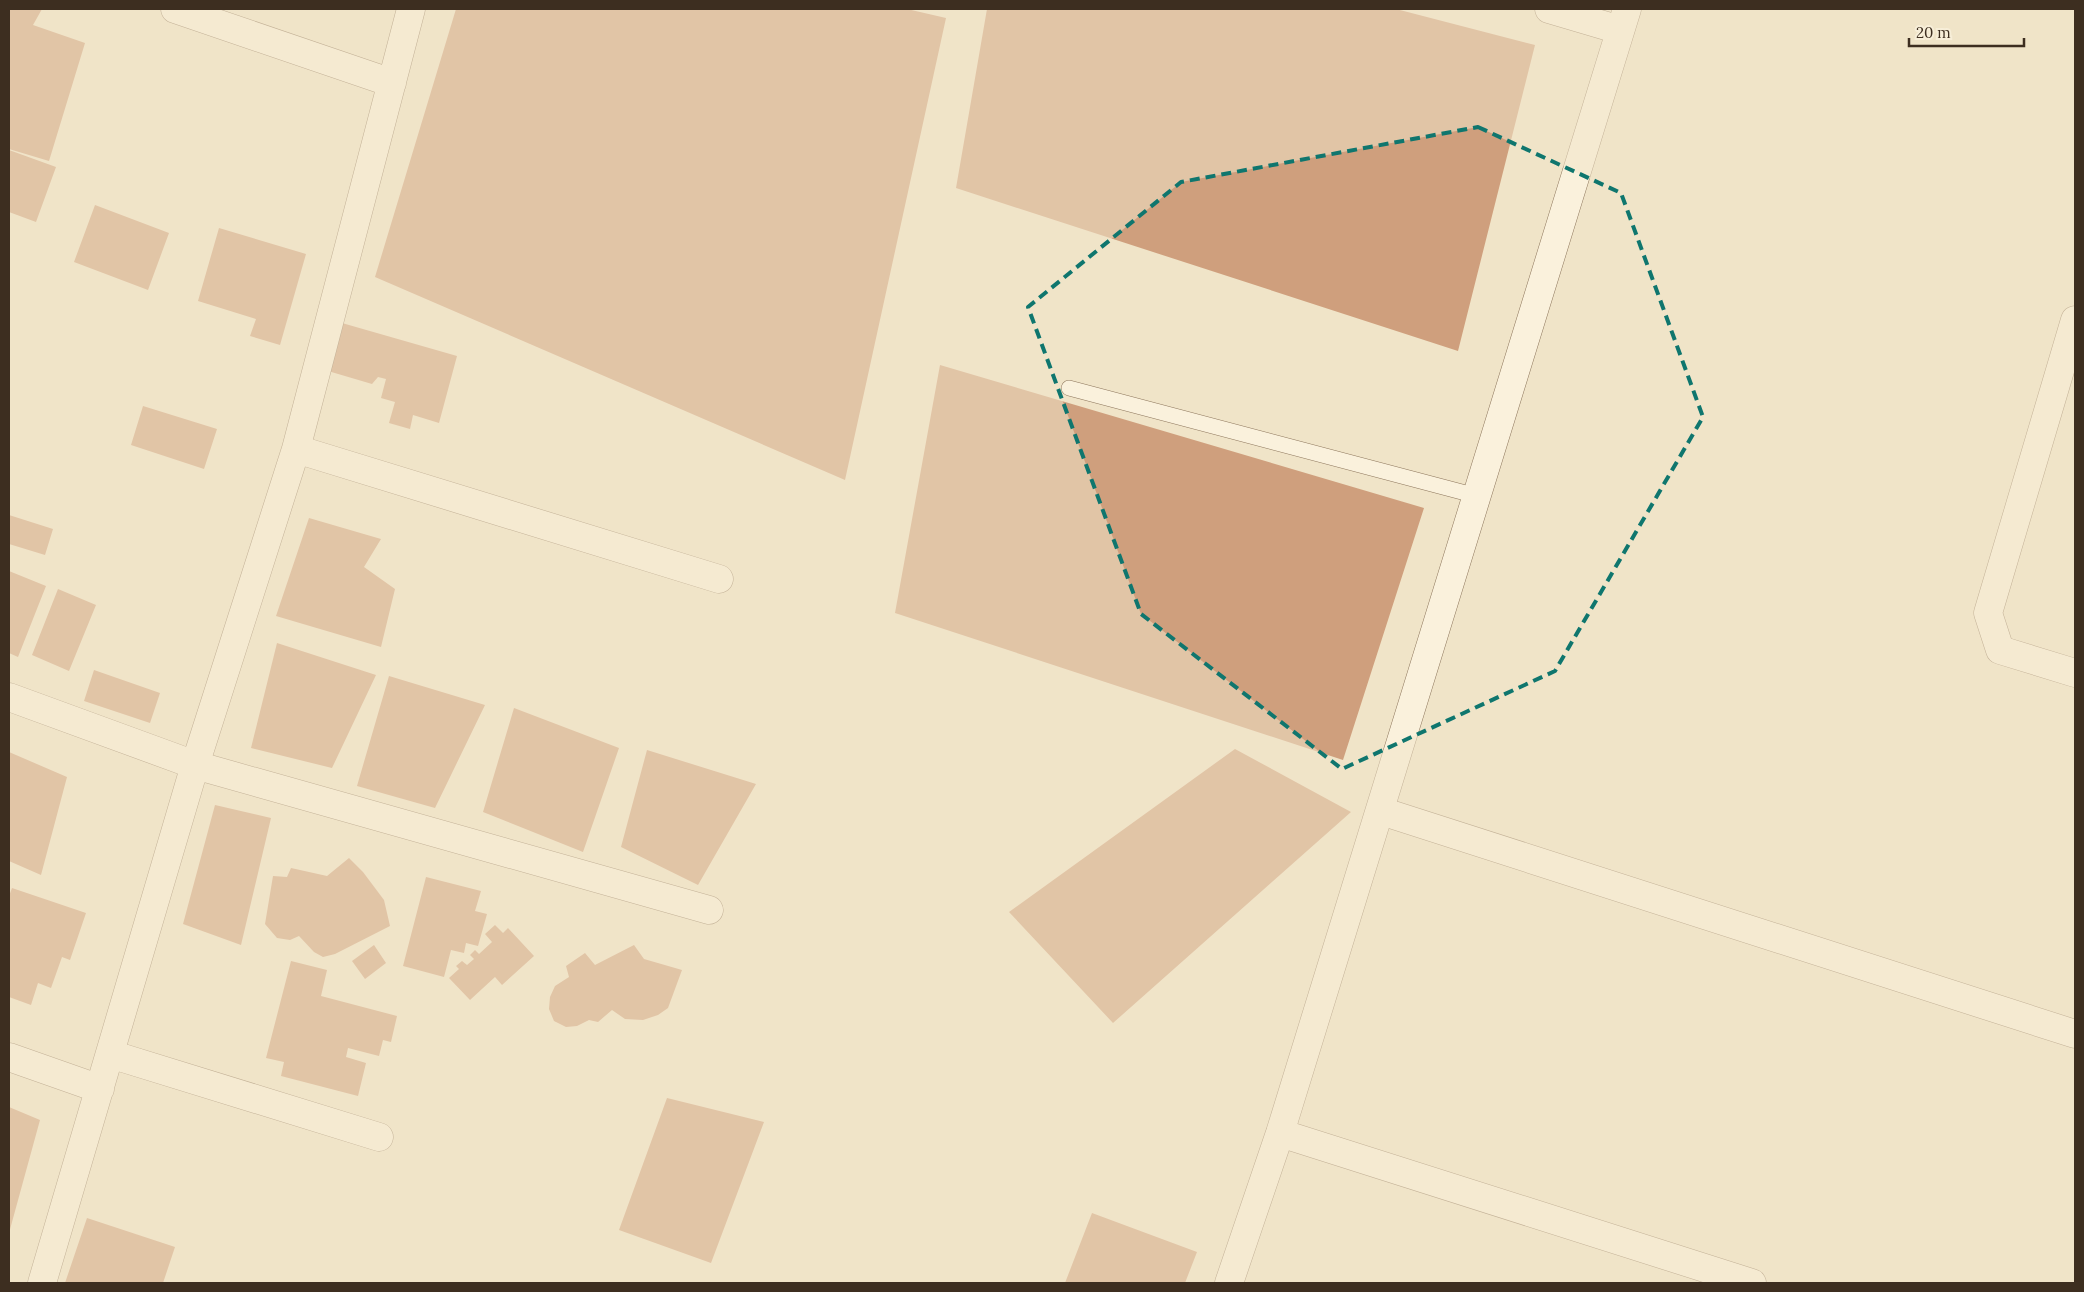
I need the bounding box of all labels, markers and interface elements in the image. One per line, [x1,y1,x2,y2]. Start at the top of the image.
scale bar [1909,15,2024,47]
text: 20 m [1916,23,1951,42]

